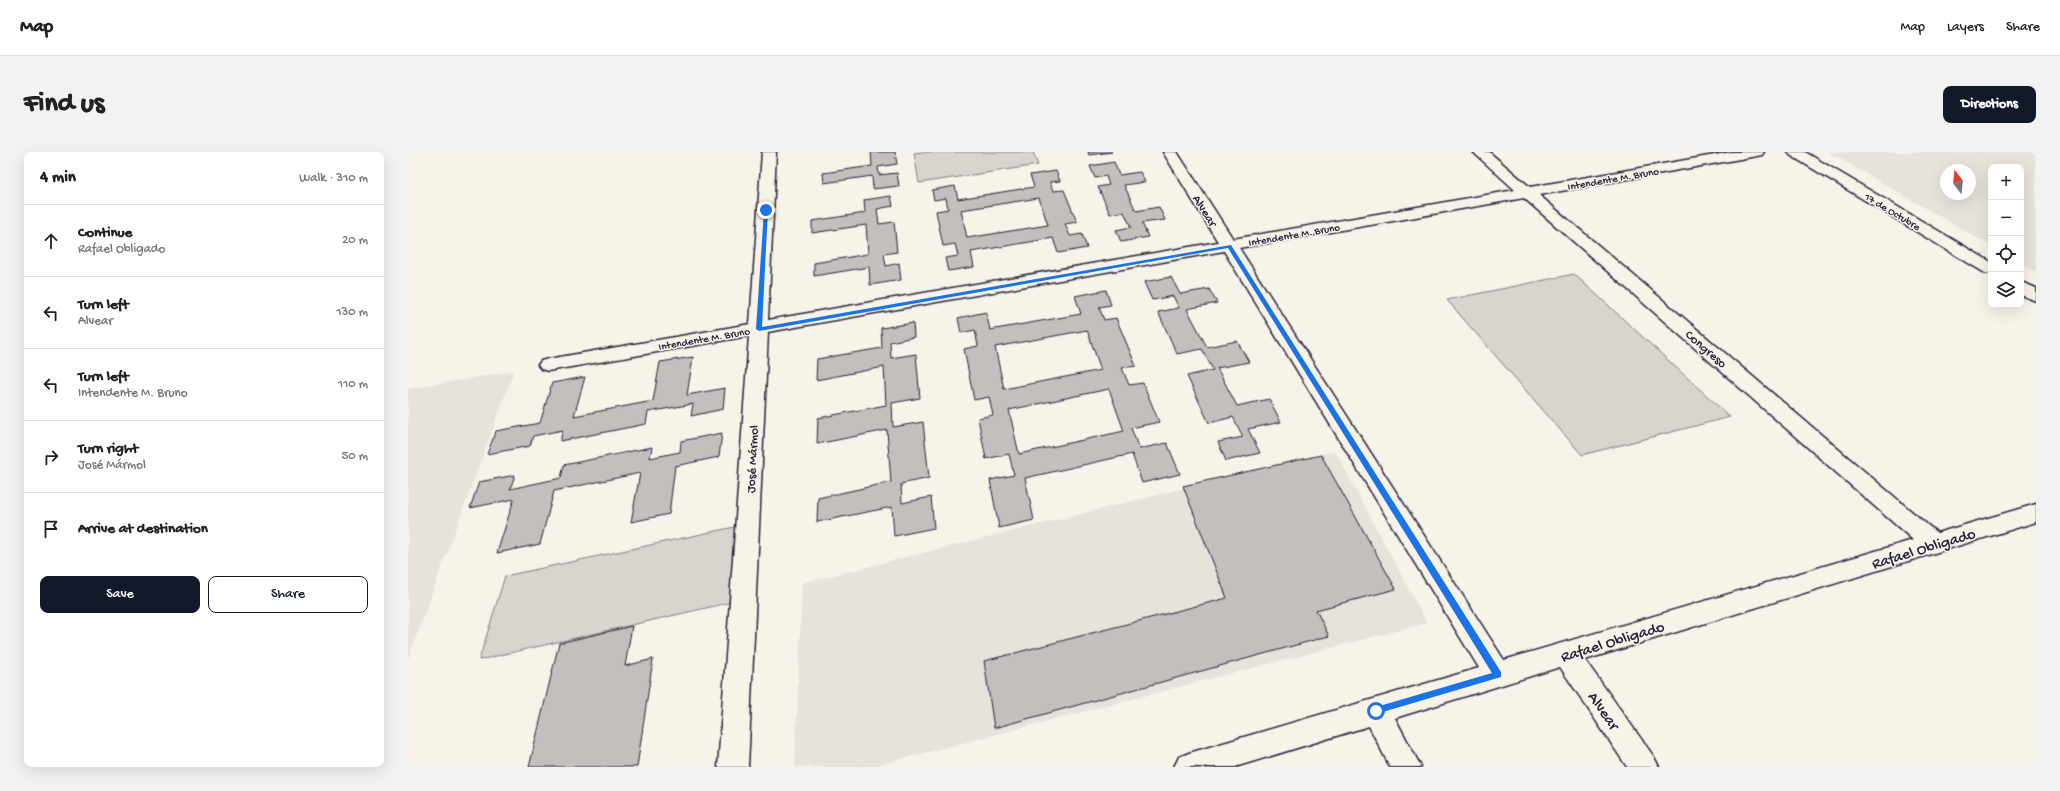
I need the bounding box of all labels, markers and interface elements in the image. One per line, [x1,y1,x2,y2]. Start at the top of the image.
text: Map [20,16,53,39]
text: Map [1901,19,1925,36]
text: Layers [1947,19,1984,36]
text: Share [2006,19,2040,36]
button: Directions [1943,86,2036,123]
text: Find us [24,88,104,121]
north arrow [1940,164,1976,200]
map controls [1988,164,2024,308]
button: + [1988,164,2024,200]
street label: Intendente M. Bruno [1567,166,1660,194]
text: 4 min [40,168,76,188]
text: Walk · 310 m [299,171,368,186]
street label: 17 de Octubre [1861,191,1922,234]
street label: Alvear [1188,193,1220,231]
button: − [1988,200,2024,236]
route end [757,201,775,219]
street label: Intendente M. Bruno [1248,222,1341,250]
text: Continue [78,224,132,242]
icon: ahead [40,230,62,252]
text: 20 m [342,233,368,248]
button: locate [1988,236,2024,272]
text: Rafael Obligado [78,242,165,257]
button: layers [1988,272,2024,308]
text: Turn left [78,296,129,314]
icon: left [40,302,62,324]
text: 130 m [336,305,368,320]
text: Alvear [78,314,113,329]
street label: Intendente M. Bruno [658,326,751,354]
street label: Congreso [1681,328,1729,372]
text: Turn left [78,368,129,386]
icon: left [40,374,62,396]
text: 110 m [338,377,368,392]
text: Intendente M. Bruno [78,386,188,401]
street label: José Mármol [744,425,763,493]
text: Turn right [78,440,138,458]
icon: right [40,446,62,468]
text: 50 m [341,449,368,464]
text: José Mármol [78,458,146,473]
icon: arrive [40,518,62,540]
text: Arrive at destination [78,520,208,538]
street label: Rafael Obligado [1870,526,1978,575]
button: Save [40,576,200,613]
button: Share [208,576,368,613]
street label: Rafael Obligado [1559,619,1667,668]
street label: Alvear [1582,689,1623,736]
route start [1367,702,1385,720]

